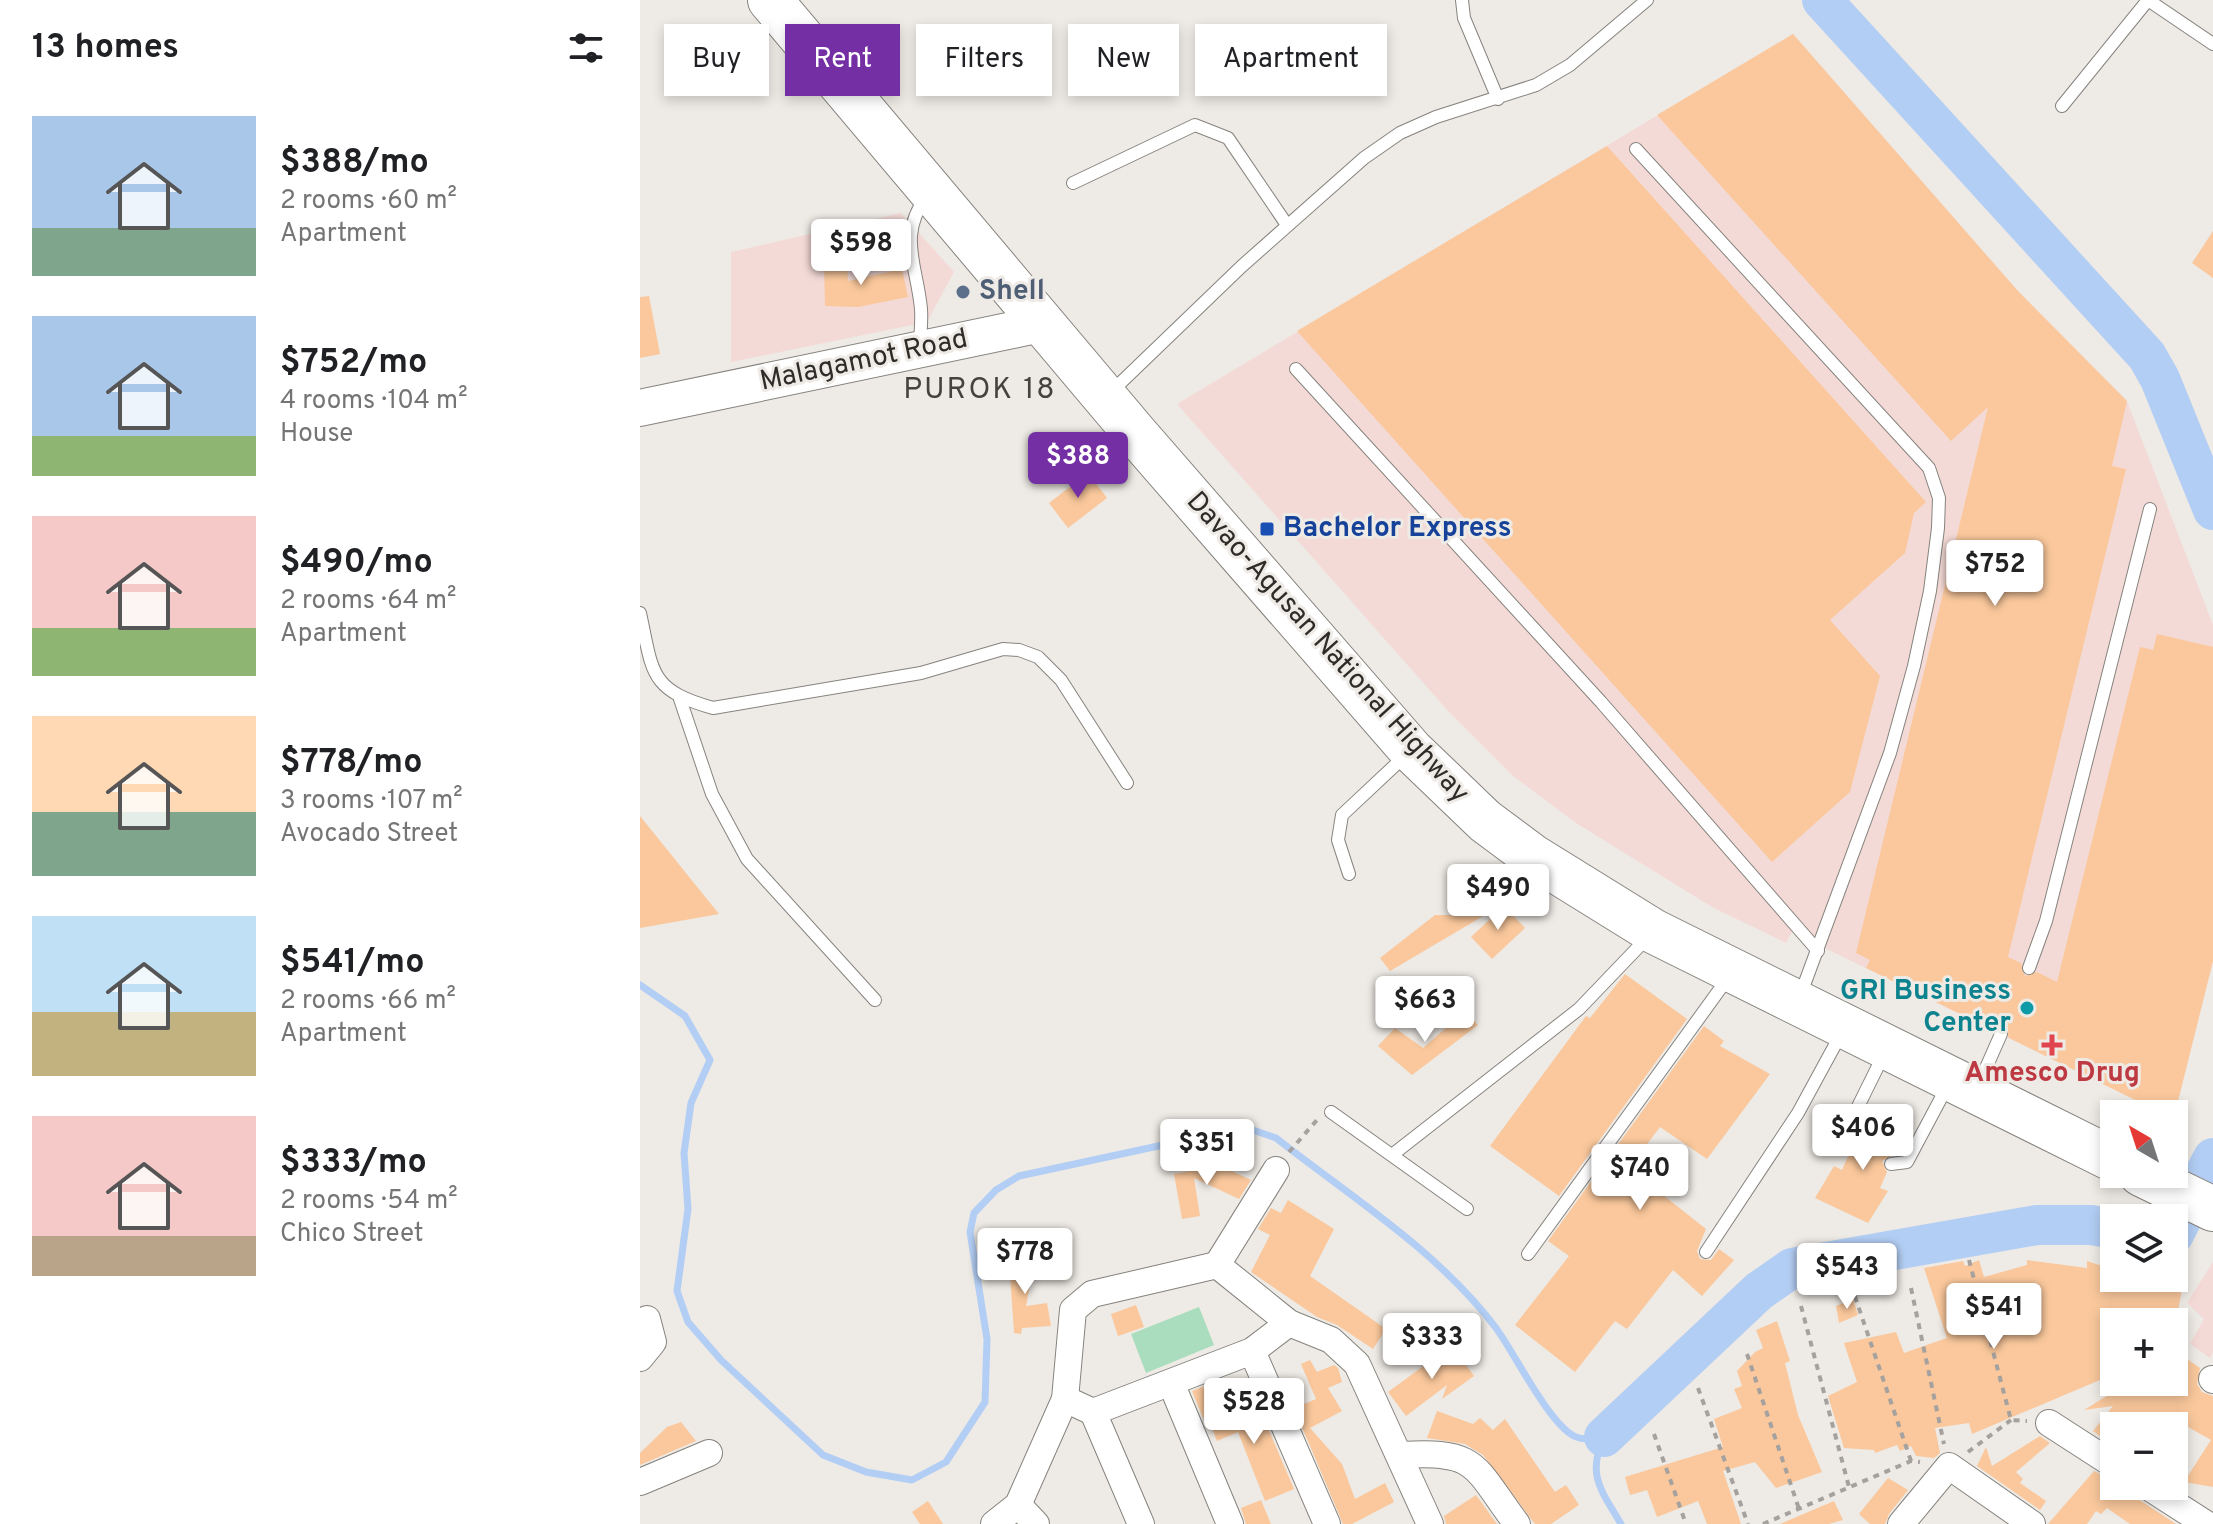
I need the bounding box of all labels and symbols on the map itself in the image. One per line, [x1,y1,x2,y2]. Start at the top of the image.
pin: $598 [814,219,908,287]
place label: Shell [979,274,1045,310]
marker: Shell [954,283,972,301]
street label: Malagamot Road [757,321,971,401]
district label: PUROK 18 [903,372,1057,409]
pin: $388 [1031,432,1125,500]
street label: Davao-Agusan National Highway [1177,485,1477,811]
place label: Bachelor Express [1283,511,1512,547]
marker: Bachelor Express [1258,520,1276,538]
pin: $752 [1948,540,2042,608]
pin: $490 [1451,864,1545,932]
place label: GRI Business Center [1840,974,2011,1042]
pin: $663 [1378,976,1472,1044]
marker: GRI Business Center [2018,999,2036,1017]
marker: Amesco Drug [2043,1036,2061,1054]
place label: Amesco Drug [1964,1056,2140,1092]
north arrow [2100,1100,2188,1188]
pin: $406 [1816,1104,1910,1172]
pin: $351 [1160,1119,1254,1187]
pin: $740 [1593,1144,1687,1212]
pin: $778 [978,1228,1072,1296]
pin: $543 [1800,1243,1894,1311]
pin: $541 [1947,1283,2041,1351]
pin: $333 [1385,1313,1479,1381]
pin: $528 [1207,1378,1301,1446]

